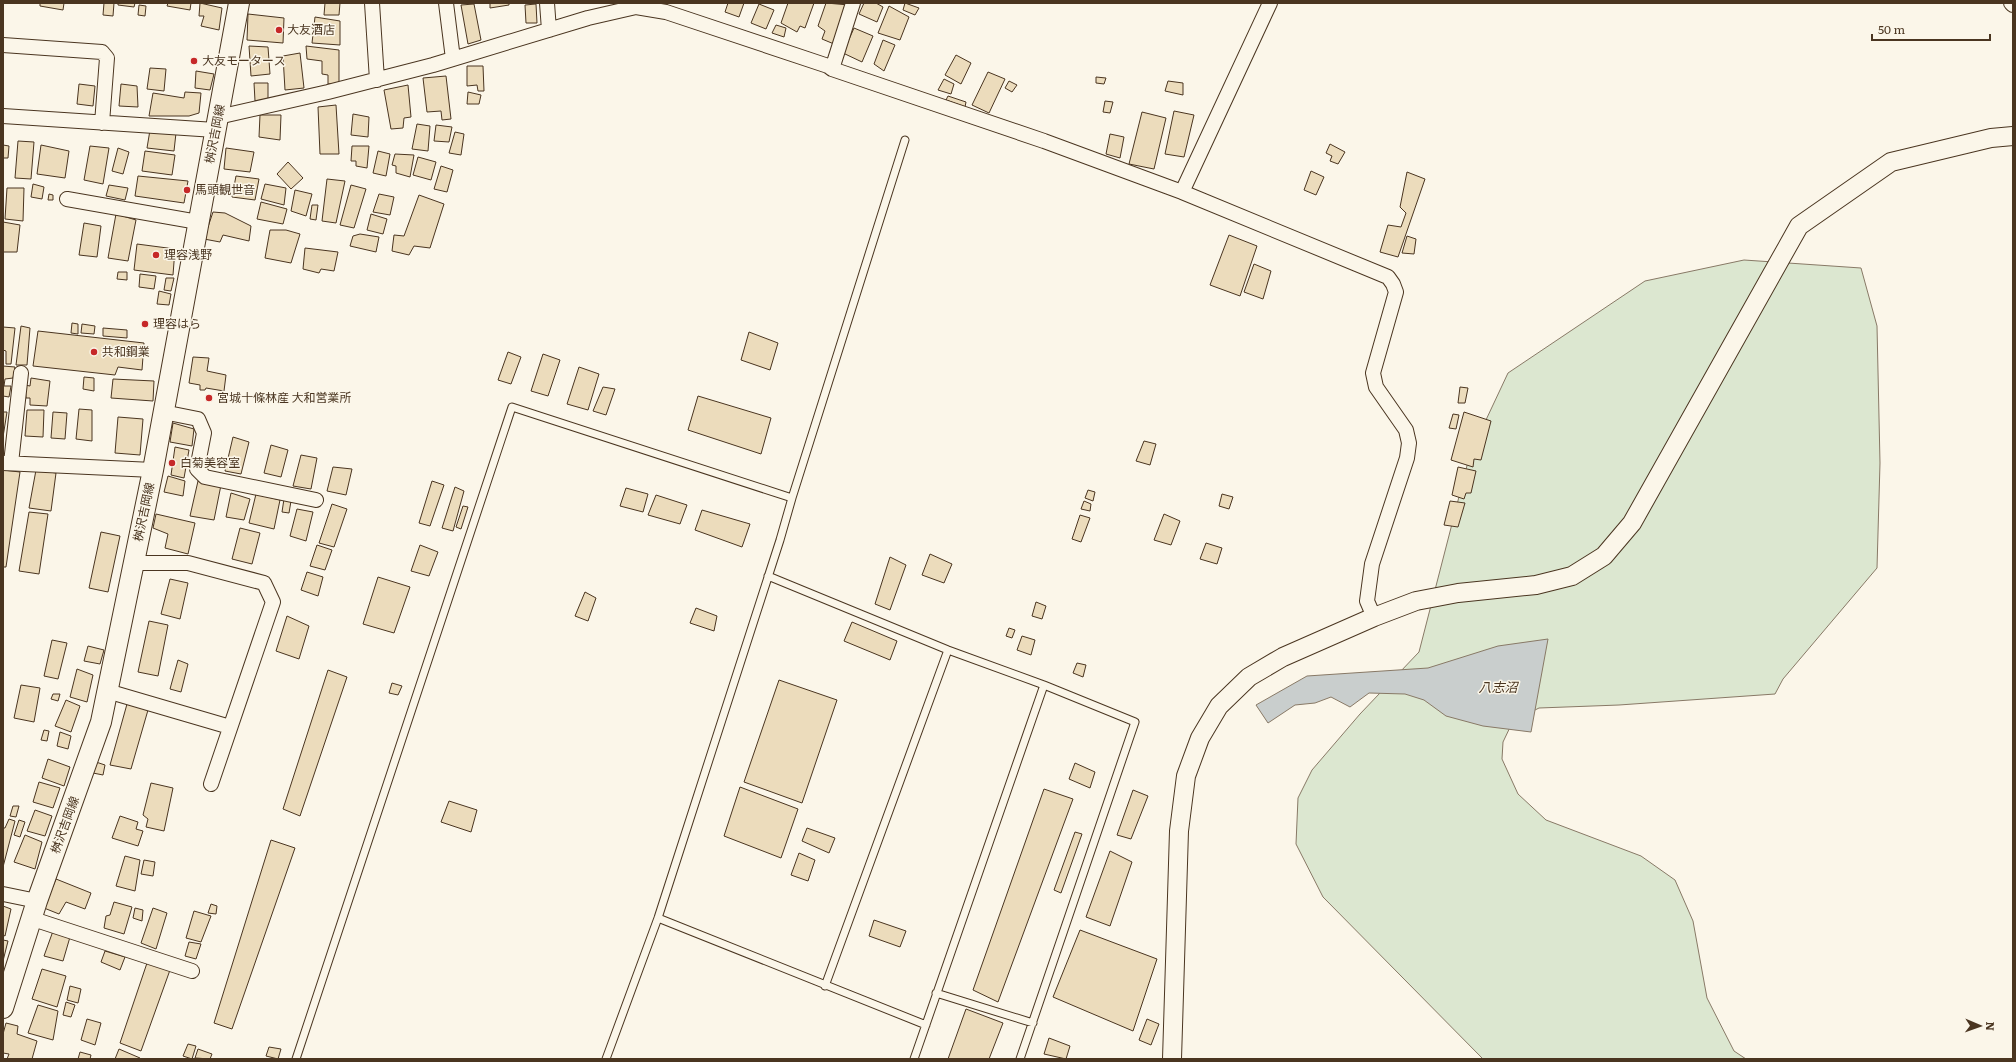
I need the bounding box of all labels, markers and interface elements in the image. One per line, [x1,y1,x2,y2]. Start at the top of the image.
scale bar [1872,16,1990,42]
place label: 大友酒店 [287,20,335,38]
text: 50 m [1878,20,1905,38]
marker: 大友酒店 [274,25,284,35]
place label: 大友モータース [202,51,285,69]
marker: 大友モータース [189,56,199,66]
street label: 桝沢吉岡線 [199,103,229,165]
place label: 馬頭観世音 [195,180,255,198]
marker: 馬頭観世音 [182,185,192,195]
place label: 理容浅野 [164,245,212,263]
marker: 理容浅野 [151,250,161,260]
place label: 理容はら [153,314,201,332]
marker: 理容はら [140,319,150,329]
place label: 共和鋼業 [102,342,150,360]
marker: 共和鋼業 [89,347,99,357]
place label: 宮城十條林産 大和営業所 [217,388,351,406]
marker: 宮城十條林産 大和営業所 [204,393,214,403]
place label: 白菊美容室 [180,453,240,471]
marker: 白菊美容室 [167,458,177,468]
street label: 桝沢吉岡線 [128,481,158,543]
water label: 八志沼 [1478,677,1519,696]
street label: 桝沢吉岡線 [45,793,83,856]
north arrow [1960,1006,2000,1046]
text: N [1983,1021,1999,1031]

